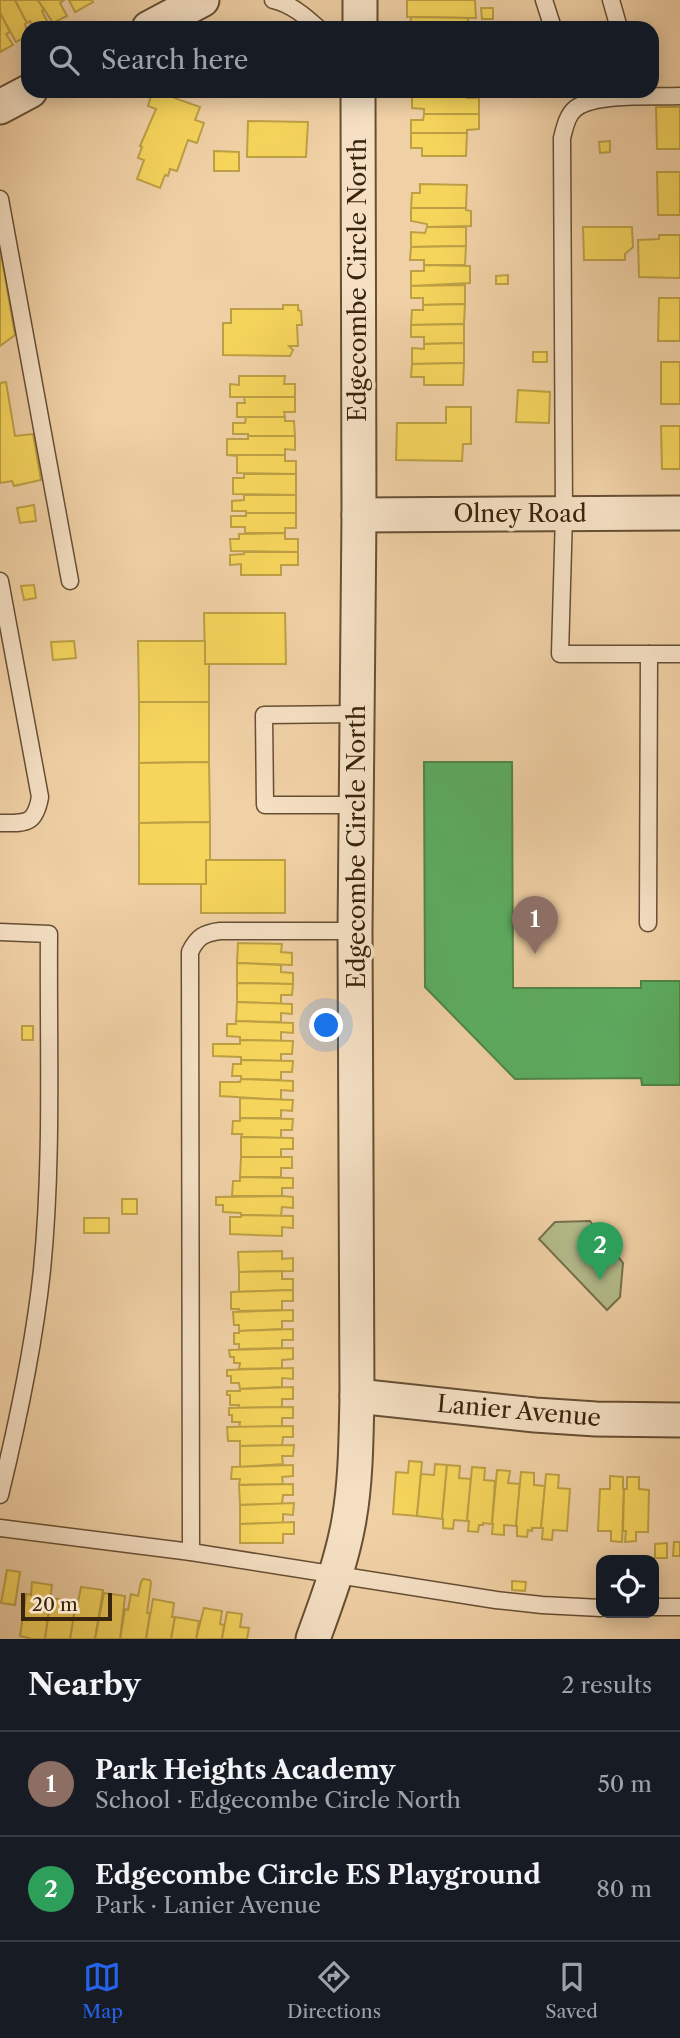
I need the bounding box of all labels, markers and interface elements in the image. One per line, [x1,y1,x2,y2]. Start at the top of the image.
search box [21,21,659,98]
icon: search [45,41,83,79]
text: Search here [101,44,248,76]
street label: Edgecombe Circle North [343,138,372,422]
street label: Olney Road [453,499,587,528]
street label: Edgecombe Circle North [342,705,371,989]
pin: 1 [512,896,558,954]
your location [309,1008,343,1042]
pin: 2 [577,1222,623,1280]
street label: Lanier Avenue [436,1389,602,1432]
map controls [596,1555,659,1618]
button: locate [596,1555,659,1618]
scale bar [21,1590,112,1622]
text: 20 m [32,1593,78,1616]
text: Nearby [28,1666,141,1703]
text: 2 results [561,1671,652,1699]
text: Park Heights Academy [95,1754,395,1786]
text: 1 [46,1770,56,1798]
text: 50 m [597,1770,652,1798]
text: School · Edgecombe Circle North [95,1786,461,1814]
text: Edgecombe Circle ES Playground [95,1859,541,1891]
text: 2 [44,1875,58,1903]
text: 80 m [596,1875,652,1903]
text: Park · Lanier Avenue [95,1891,321,1919]
tab: Map [82,1958,123,2023]
tab: Directions [287,1958,381,2023]
tab: Saved [545,1958,598,2023]

